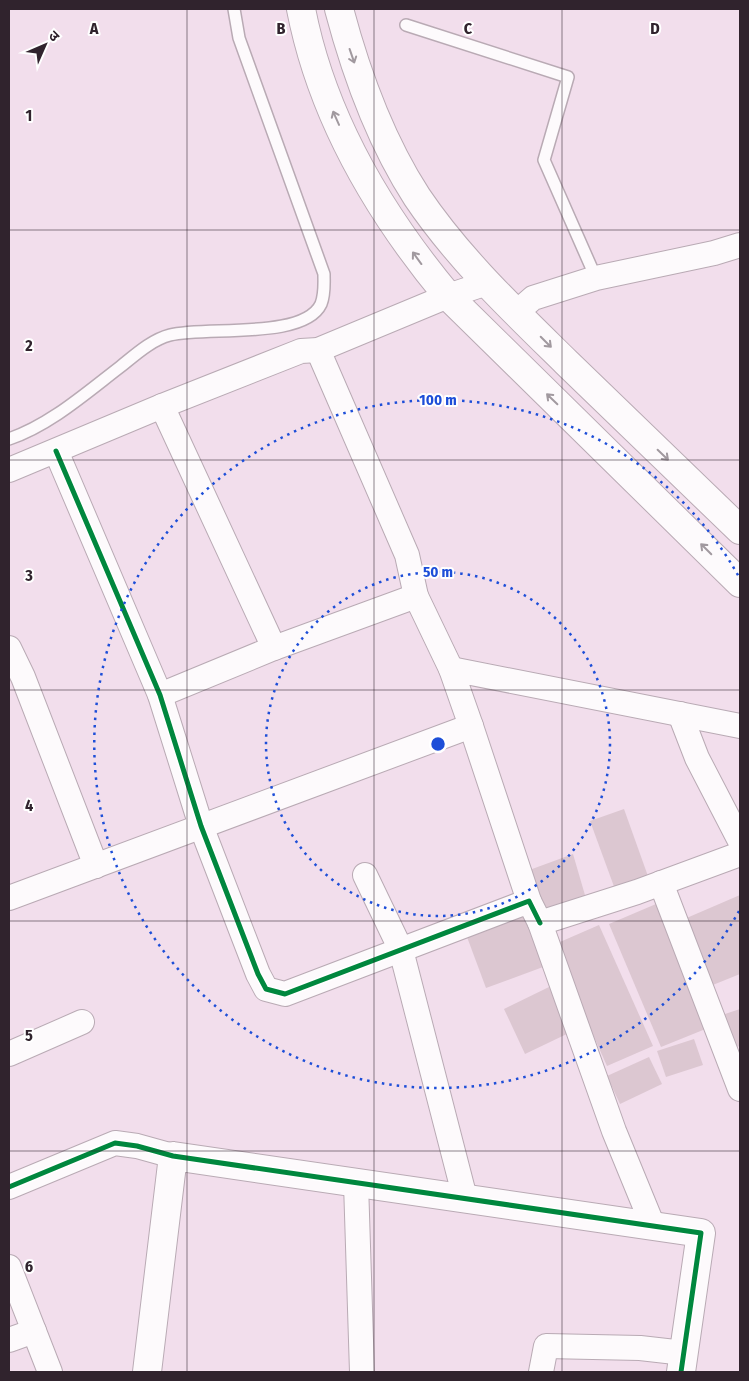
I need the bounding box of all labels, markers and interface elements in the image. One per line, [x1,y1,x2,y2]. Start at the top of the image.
text: A [89,19,99,38]
text: B [277,19,286,38]
text: C [464,19,473,38]
text: D [650,19,660,38]
north arrow [20,20,70,70]
text: उ [45,27,63,46]
one-way arrow [348,48,357,63]
text: 1 [26,106,32,125]
one-way arrow [330,111,340,126]
one-way arrow [412,251,422,265]
text: 2 [24,336,33,355]
one-way arrow [540,336,552,348]
text: 100 m [419,391,457,409]
one-way arrow [546,393,558,405]
one-way arrow [657,449,669,461]
one-way arrow [699,543,712,555]
text: 50 m [423,563,453,581]
text: 3 [24,566,33,585]
centre of rings [429,735,447,753]
text: 4 [25,796,33,815]
text: 5 [25,1026,33,1045]
text: 6 [25,1257,33,1276]

